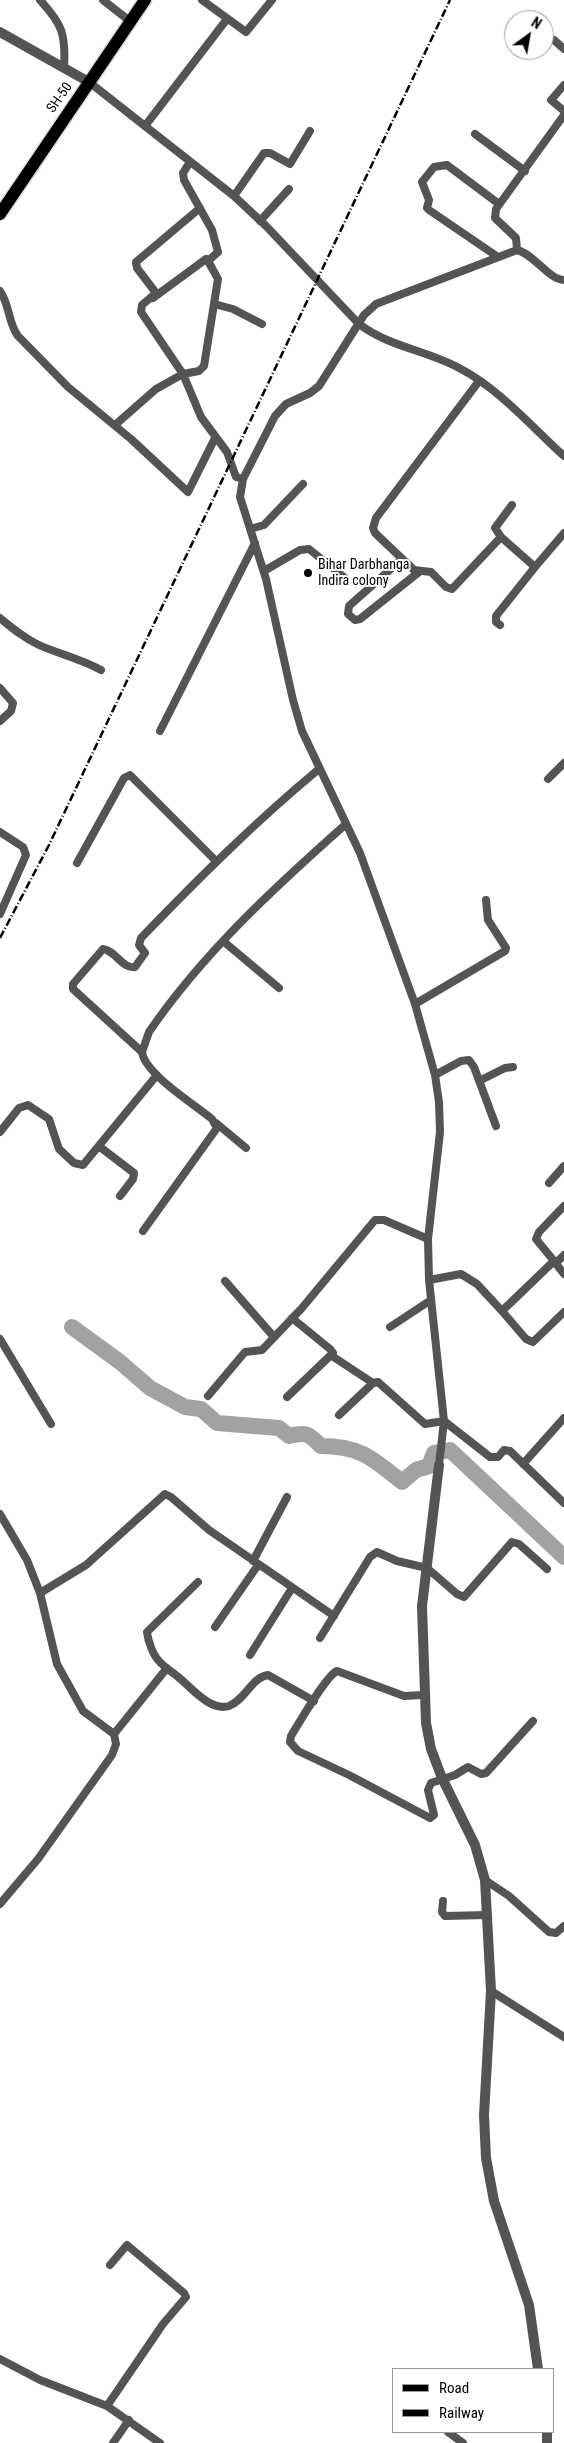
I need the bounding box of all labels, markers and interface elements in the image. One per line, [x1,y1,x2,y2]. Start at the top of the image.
north arrow [504,10,554,60]
text: N [529,14,544,32]
street label: SH-50 [44,80,76,116]
place label: Bihar Darbhanga Indira colony [318,557,410,590]
marker: Bihar Darbhanga Indira colony [302,567,314,579]
legend [392,2368,554,2433]
text: Road [439,2379,469,2397]
text: Railway [439,2404,484,2422]

